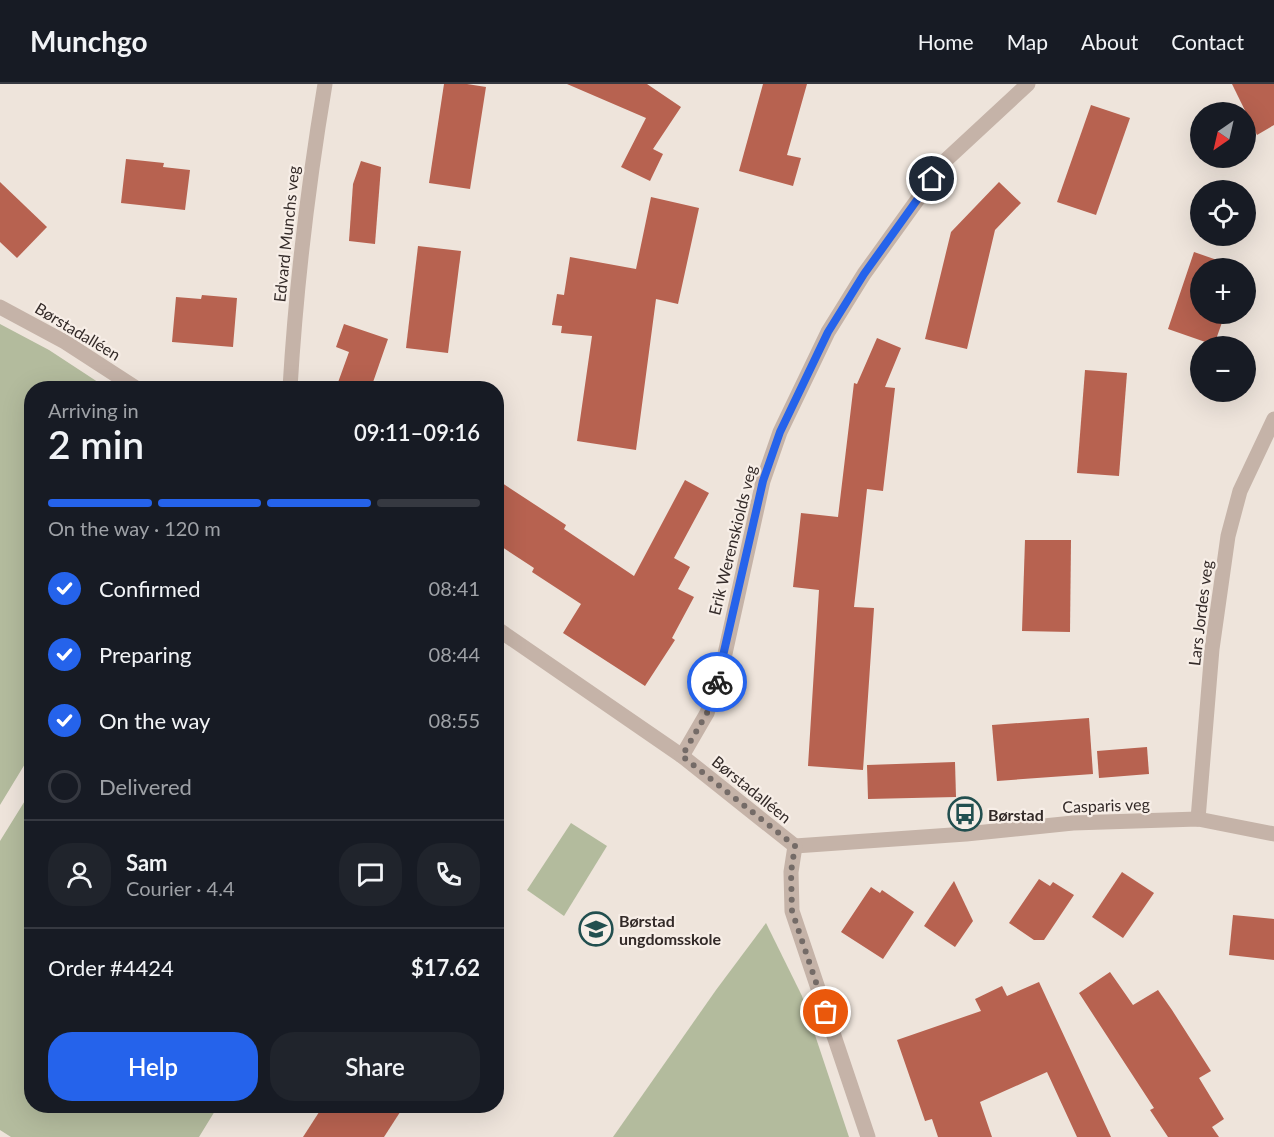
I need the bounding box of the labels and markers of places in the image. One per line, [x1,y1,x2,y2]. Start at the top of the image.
pin [906,153,957,204]
bus stop icon: Børstad [947,796,983,832]
place label: Børstad [988,805,1044,824]
school or university icon: Børstad ungdomsskole [578,911,614,947]
place label: Børstad ungdomsskole [619,911,721,948]
pin [800,986,851,1037]

